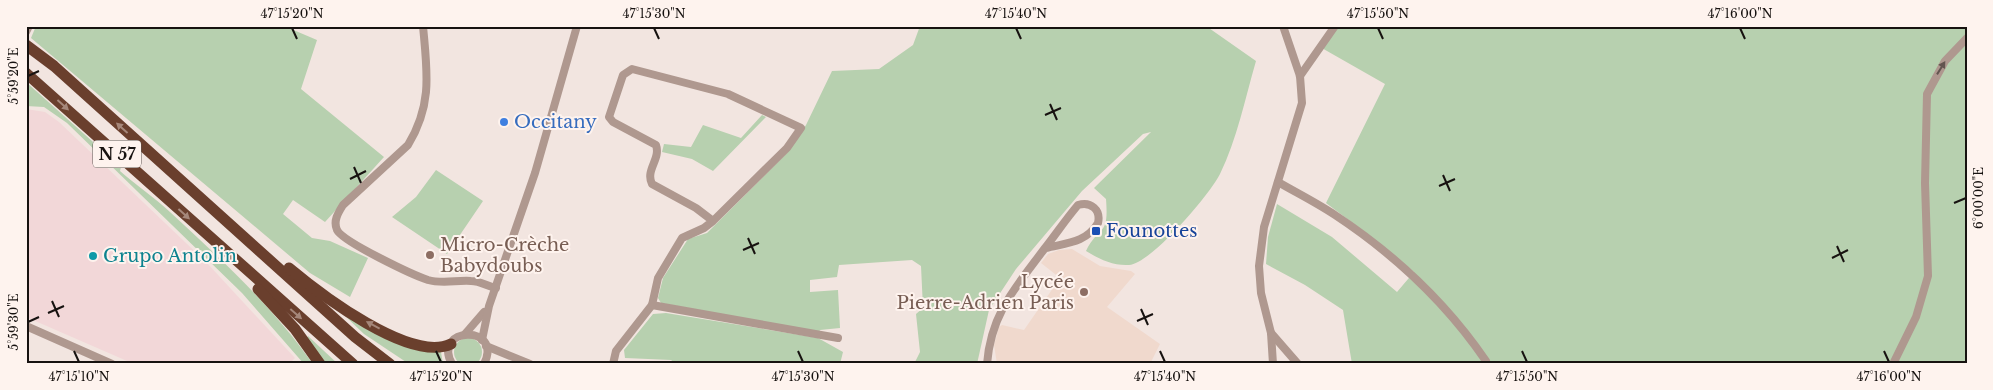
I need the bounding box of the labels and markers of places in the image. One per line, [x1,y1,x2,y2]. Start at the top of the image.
place label: Occitany [514,111,597,133]
marker: Occitany [498,116,510,128]
place label: Founottes [1106,220,1197,242]
marker: Founottes [1090,225,1102,237]
place label: Micro-Crèche Babydoubs [440,234,569,277]
place label: Grupo Antolin [103,245,237,267]
marker: Micro-Crèche Babydoubs [424,249,436,261]
marker: Grupo Antolin [87,250,99,262]
place label: Lycée Pierre-Adrien Paris [897,271,1074,314]
marker: Lycée Pierre-Adrien Paris [1078,286,1090,298]

